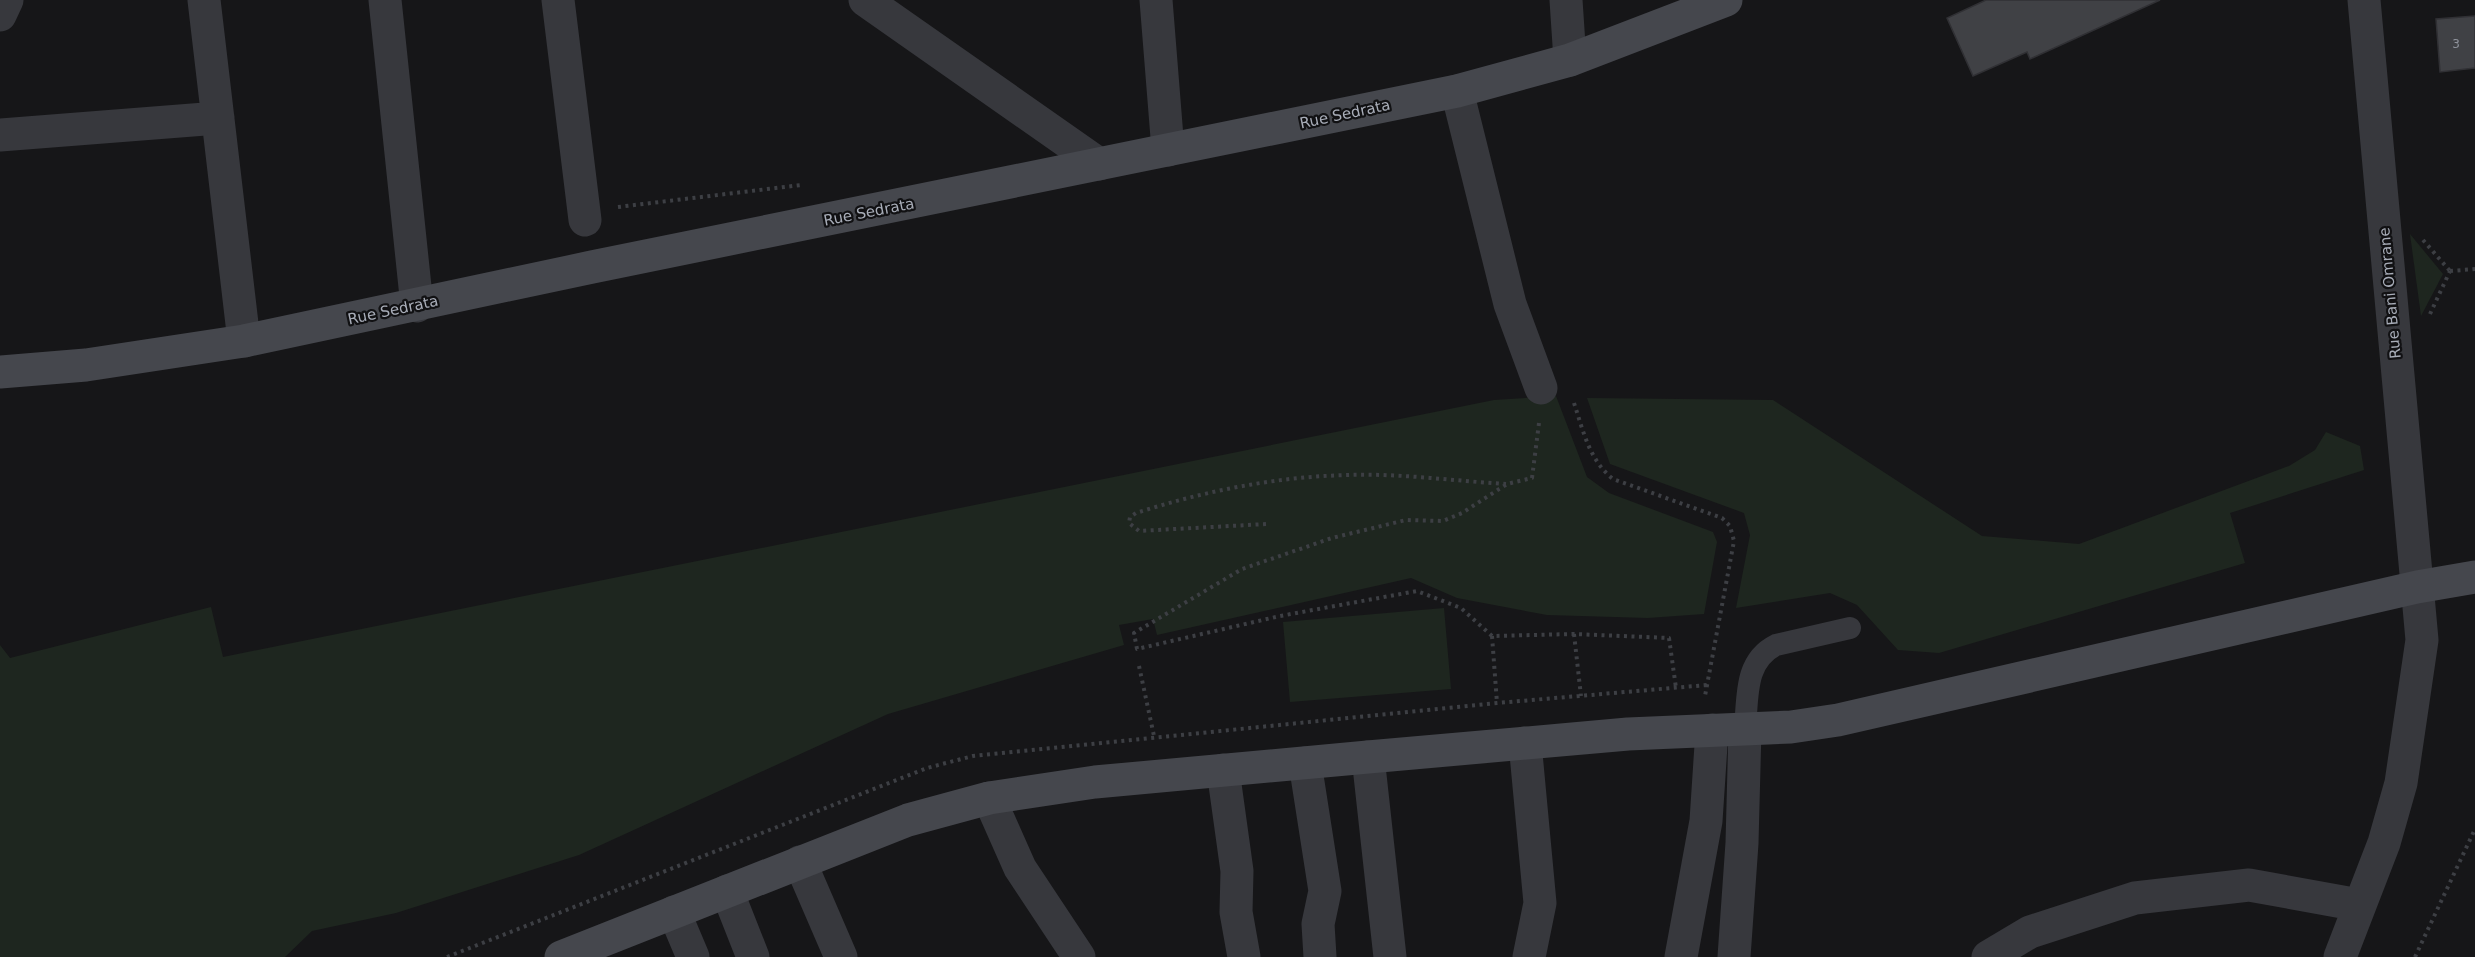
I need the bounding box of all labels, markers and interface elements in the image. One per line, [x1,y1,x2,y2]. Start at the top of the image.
house number: 3 [2452,37,2460,51]
street label: Rue Sedrata [1298,96,1392,132]
street label: Rue Sedrata [822,194,916,230]
street label: Rue Bani Omrane [2375,227,2405,359]
street label: Rue Sedrata [346,292,440,328]

